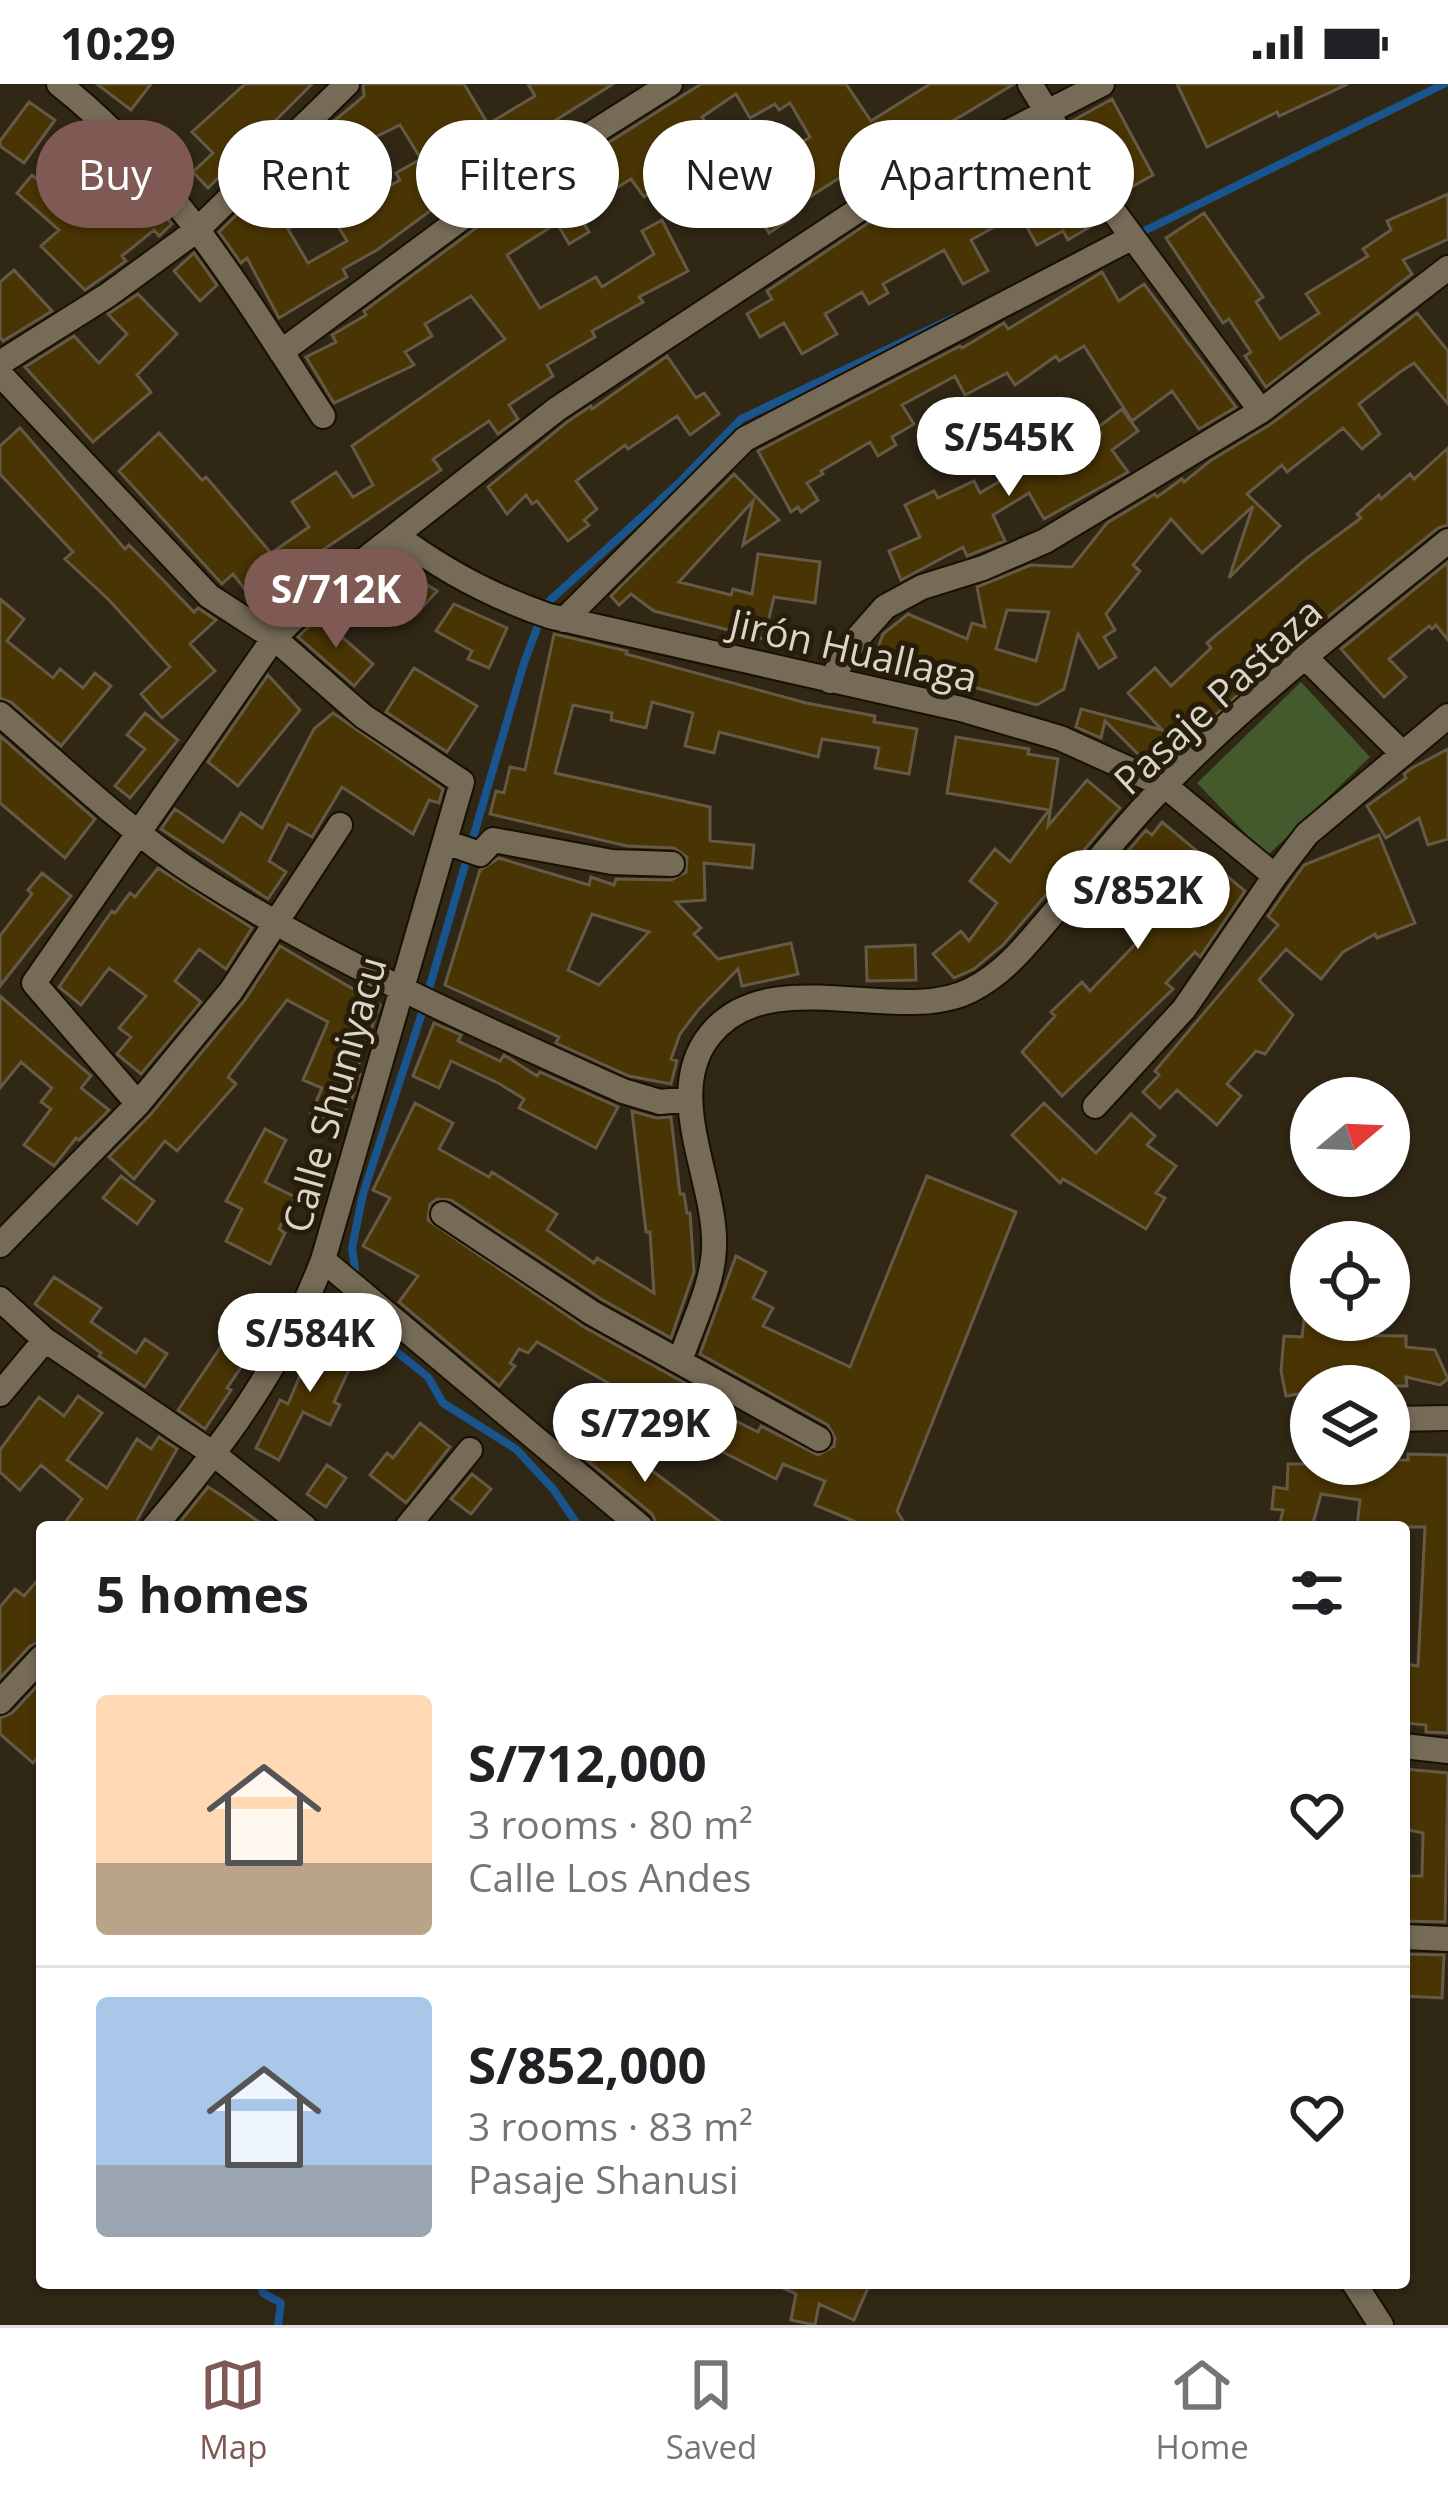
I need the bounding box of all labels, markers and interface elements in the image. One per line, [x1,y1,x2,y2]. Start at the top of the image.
text: 10:29 [60,12,176,73]
chip: Buy [36,120,194,228]
chip: Rent [218,120,392,228]
chip: Filters [416,120,619,228]
chip: New [643,120,815,228]
chip: Apartment [839,120,1134,228]
pin: S/545K [911,397,1107,499]
text: S/545K [944,409,1074,462]
pin: S/712K [238,549,434,651]
text: S/712K [271,561,401,614]
street label: Pasaje Pastaza [1101,585,1333,805]
street label: Jirón Huallaga [721,594,983,703]
pin: S/852K [1040,850,1236,952]
text: S/852K [1073,862,1203,915]
street label: Calle Shuniyacu [268,950,398,1238]
north arrow [1290,1077,1410,1197]
map controls [1290,1077,1410,1485]
button: locate [1290,1221,1410,1341]
pin: S/584K [212,1293,408,1395]
text: S/584K [245,1305,375,1358]
button: layers [1290,1365,1410,1485]
pin: S/729K [547,1383,743,1485]
text: S/729K [580,1395,710,1448]
text: 5 homes [96,1558,309,1628]
icon: filters [1284,1560,1350,1626]
text: S/712,000 [468,1727,707,1797]
icon: home [192,1743,336,1887]
icon: heart [1284,1782,1350,1848]
text: 3 rooms · 80 m² [468,1797,753,1850]
text: Calle Los Andes [468,1850,751,1903]
text: S/852,000 [468,2029,707,2099]
icon: home [192,2045,336,2189]
icon: heart [1284,2084,1350,2150]
text: 3 rooms · 83 m² [468,2099,753,2152]
text: Pasaje Shanusi [468,2152,739,2205]
tab: Map [199,2352,267,2469]
tab: Saved [666,2352,757,2469]
tab: Home [1156,2352,1249,2469]

